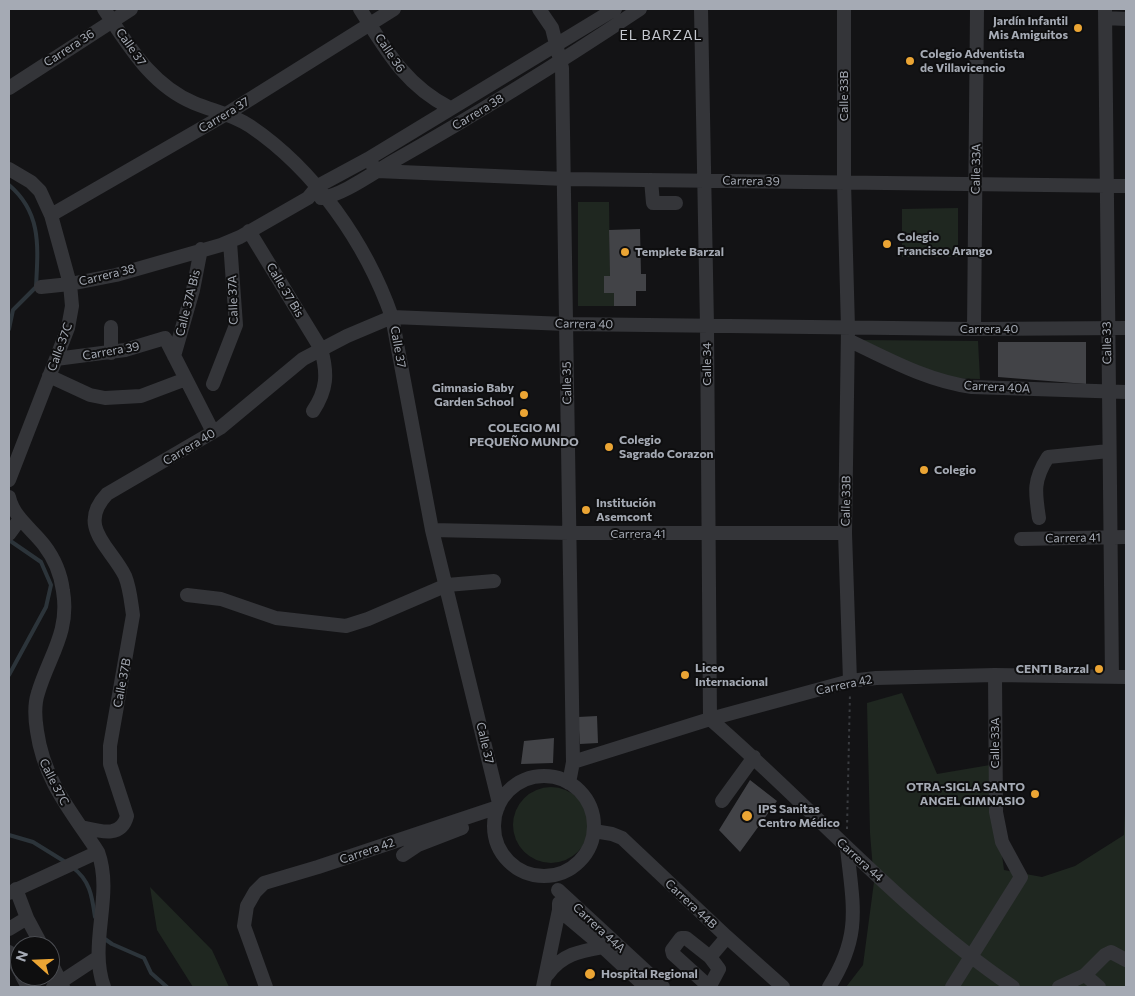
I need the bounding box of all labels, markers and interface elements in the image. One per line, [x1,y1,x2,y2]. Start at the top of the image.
place label: Jardín Infantil Mis Amiguitos [988,14,1068,42]
marker: Jardín Infantil Mis Amiguitos [1072,22,1084,34]
street label: Carrera 36 [41,26,97,70]
street label: Calle 37 [113,26,149,68]
district label: EL BARZAL [618,27,704,43]
street label: Calle 36 [372,31,408,75]
place label: Colegio Adventista de Villavicencio [920,47,1025,75]
marker: Colegio Adventista de Villavicencio [904,55,916,67]
street label: Calle 33B [837,71,851,121]
street label: Carrera 38 [450,91,506,133]
street label: Carrera 37 [196,94,252,136]
street label: Calle 33A [968,143,984,195]
street label: Carrera 39 [722,173,780,189]
place label: Colegio Francisco Arango [897,230,992,258]
marker: Colegio Francisco Arango [881,238,893,250]
place label: Templete Barzal [635,245,724,259]
marker: Templete Barzal [619,246,631,258]
street label: Calle 37 Bis [263,260,307,320]
street label: Carrera 38 [77,261,137,289]
street label: Calle 37A Bis [173,268,203,338]
street label: Calle 37A [225,275,241,325]
street label: Carrera 40 [555,316,613,332]
street label: Calle 37C [45,321,75,373]
street label: Calle 33 [1099,321,1115,365]
street label: Carrera 40 [960,322,1018,336]
street label: Calle 37 [387,325,409,369]
street label: Carrera 39 [81,339,141,363]
street label: Calle 34 [700,342,714,386]
street label: Calle 35 [559,361,575,405]
street label: Carrera 40A [963,378,1031,396]
place label: Gimnasio Baby Garden School [432,381,514,409]
marker: Gimnasio Baby Garden School [518,389,530,401]
marker: COLEGIO MI PEQUEÑO MUNDO [518,407,530,419]
place label: COLEGIO MI PEQUEÑO MUNDO [469,421,579,449]
street label: Carrera 40 [160,426,218,468]
place label: Colegio Sagrado Corazon [619,433,714,461]
marker: Colegio Sagrado Corazon [603,441,615,453]
place label: Colegio [934,463,976,477]
marker: Colegio [918,464,930,476]
street label: Calle 33B [838,476,854,526]
place label: Institución Asemcont [596,496,656,524]
marker: Institución Asemcont [580,504,592,516]
street label: Carrera 41 [610,527,666,541]
street label: Carrera 41 [1045,530,1101,546]
street label: Calle 37B [110,657,134,709]
place label: Liceo Internacional [695,661,768,689]
place label: CENTI Barzal [1016,662,1089,676]
marker: CENTI Barzal [1093,663,1105,675]
marker: Liceo Internacional [679,669,691,681]
street label: Carrera 42 [815,672,873,698]
street label: Calle 33A [988,718,1002,768]
street label: Calle 37 [473,721,497,765]
street label: Calle 37C [36,756,72,808]
place label: OTRA-SIGLA SANTO ANGEL GIMNASIO [906,780,1025,808]
marker: OTRA-SIGLA SANTO ANGEL GIMNASIO [1029,788,1041,800]
place label: IPS Sanitas Centro Médico [758,802,840,830]
marker: IPS Sanitas Centro Médico [740,809,754,823]
street label: Carrera 42 [338,835,396,867]
street label: Carrera 44 [834,835,886,885]
street label: Carrera 44B [662,876,720,932]
street label: Carrera 44A [570,900,628,956]
north arrow [10,936,60,986]
text: N [12,948,31,964]
marker: Hospital Regional [583,967,597,981]
place label: Hospital Regional [601,967,698,981]

